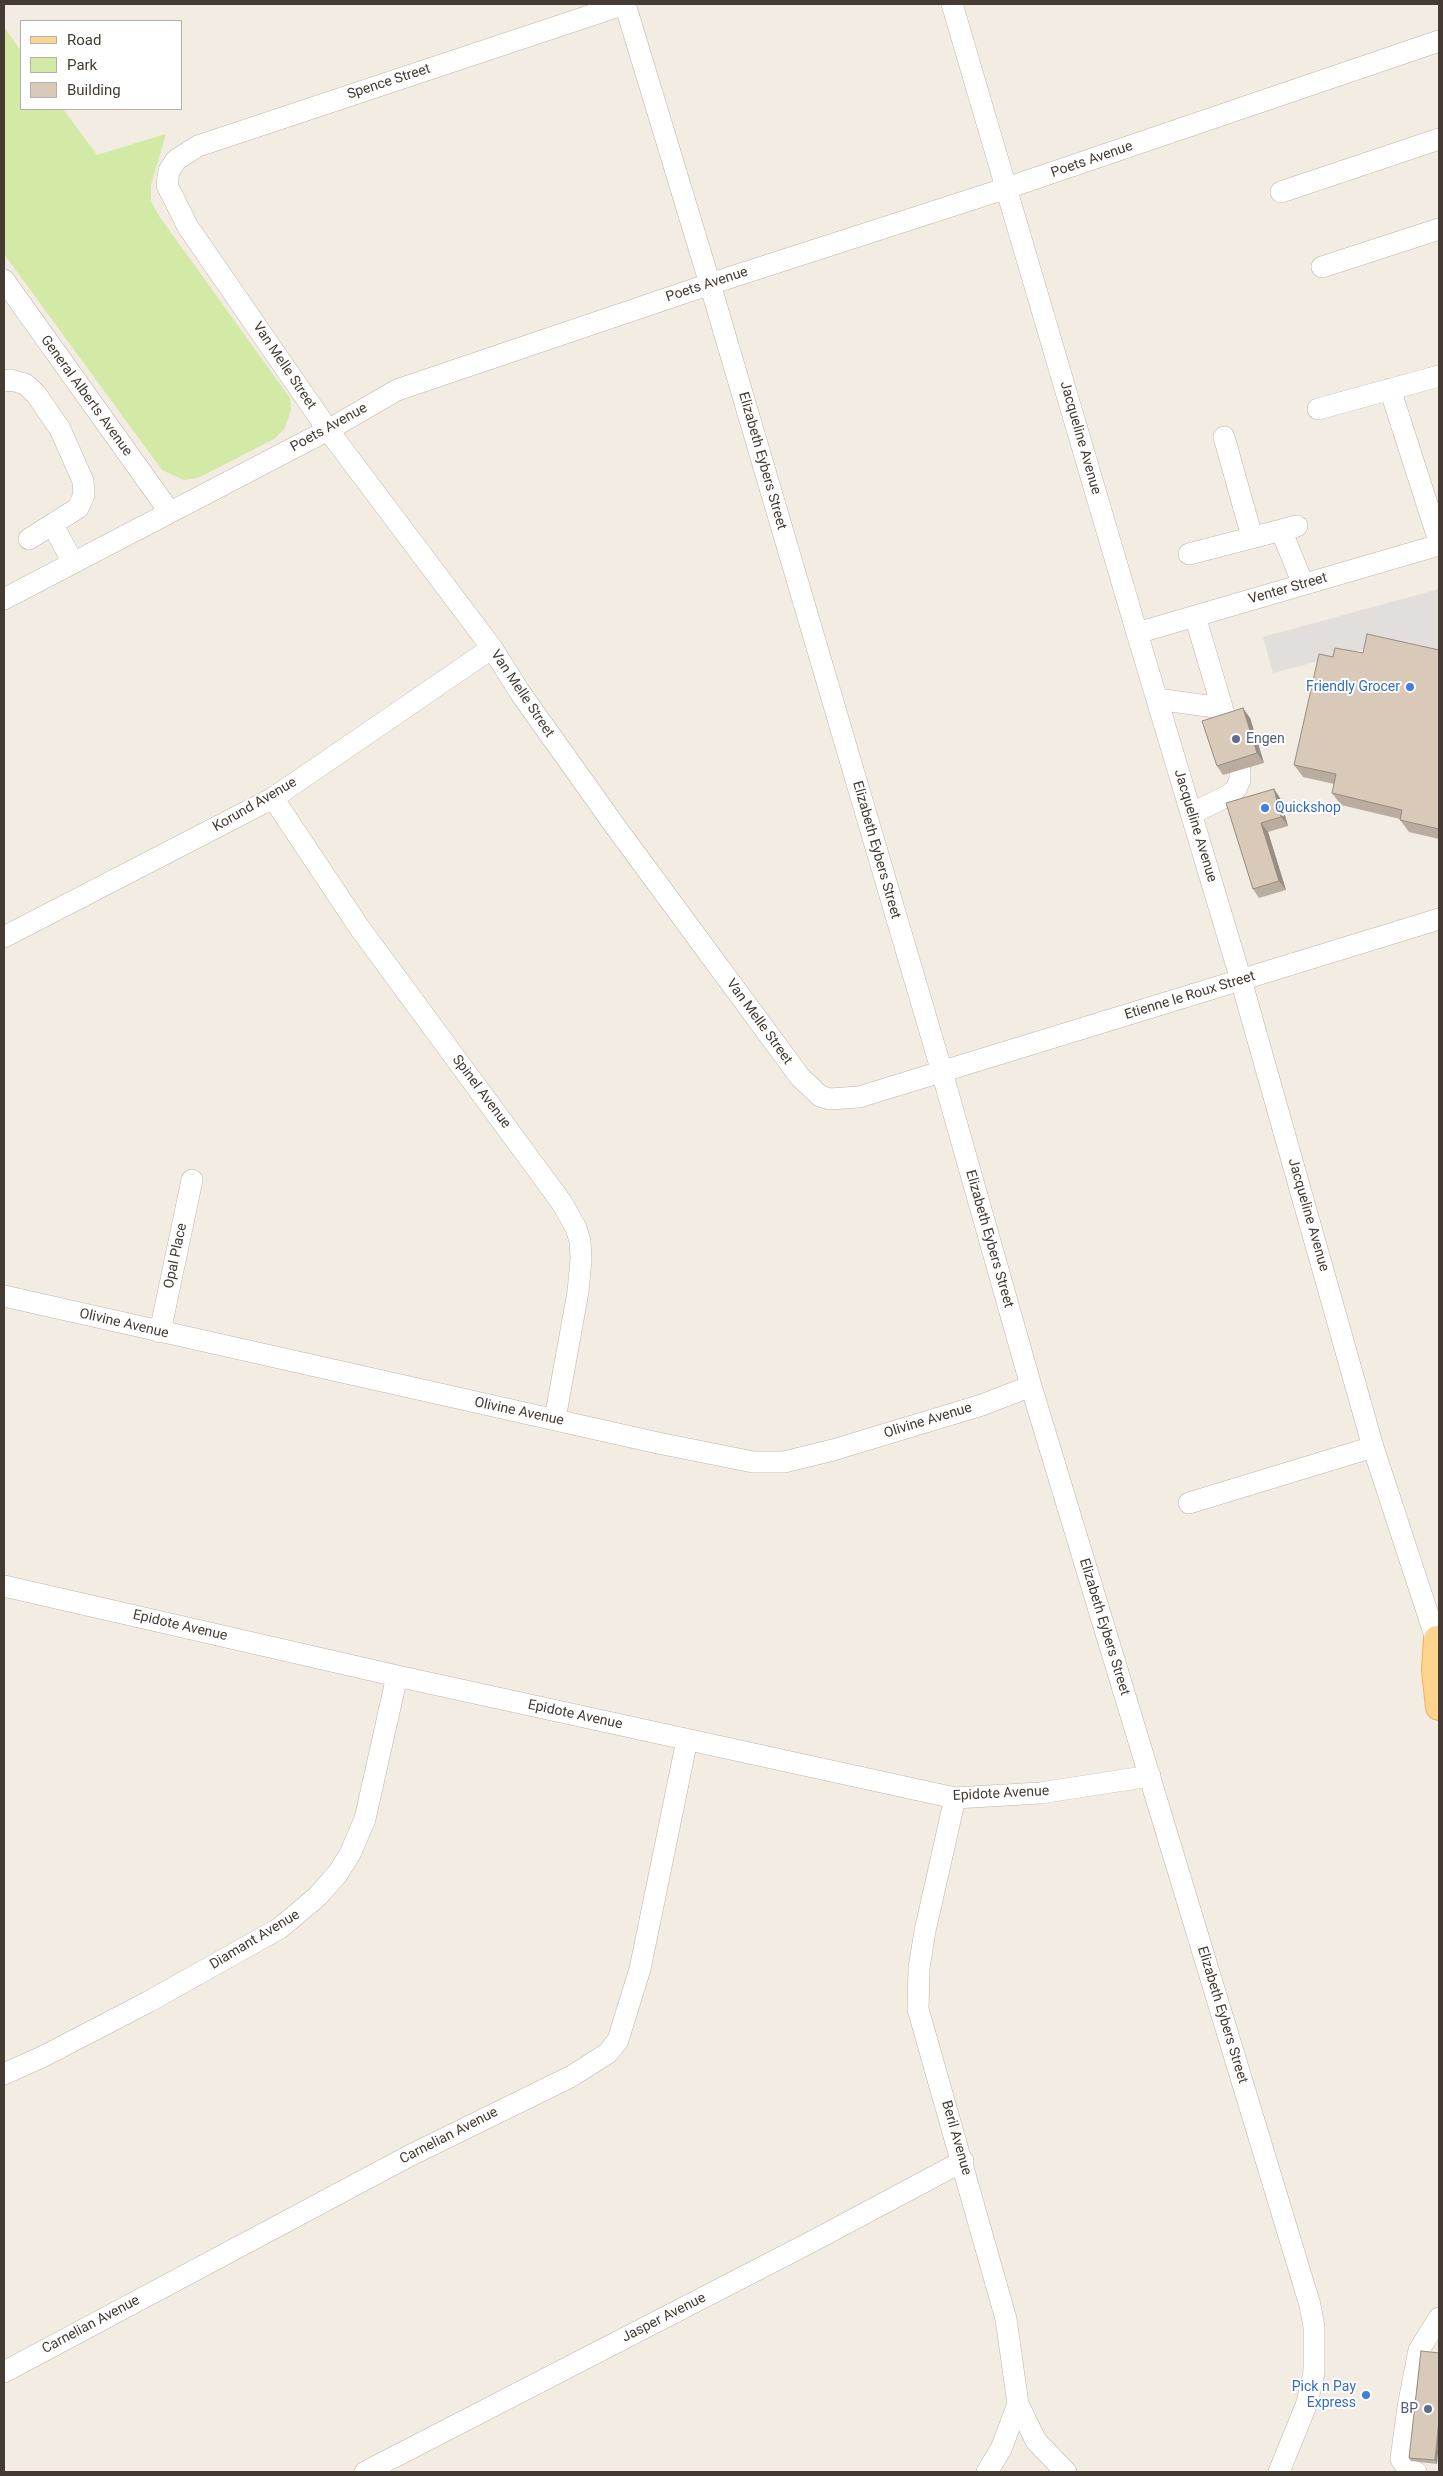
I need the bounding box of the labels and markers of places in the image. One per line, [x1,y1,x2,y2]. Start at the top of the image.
place label: Friendly Grocer [1306,679,1400,695]
marker: Friendly Grocer [1404,681,1416,693]
place label: Engen [1246,731,1285,747]
marker: Engen [1230,733,1242,745]
place label: Quickshop [1275,800,1341,816]
marker: Quickshop [1259,802,1271,814]
place label: Pick n Pay Express [1292,2379,1356,2412]
marker: Pick n Pay Express [1360,2389,1372,2401]
place label: BP [1400,2401,1418,2417]
marker: BP [1422,2403,1434,2415]

